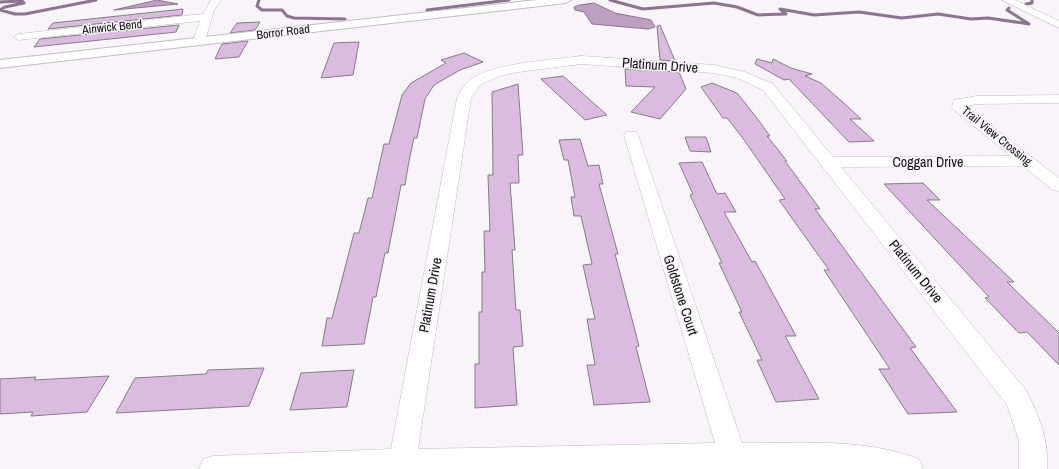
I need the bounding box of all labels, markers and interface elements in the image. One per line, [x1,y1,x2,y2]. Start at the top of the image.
street label: Ainwick Bend [80,16,143,38]
street label: Borror Road [255,21,311,43]
street label: Platinum Drive [622,53,698,77]
street label: Trail View Crossing [959,103,1036,170]
street label: Coggan Drive [893,153,963,171]
street label: Platinum Drive [885,236,947,306]
street label: Goldstone Court [660,252,702,338]
street label: Platinum Drive [415,256,445,334]

